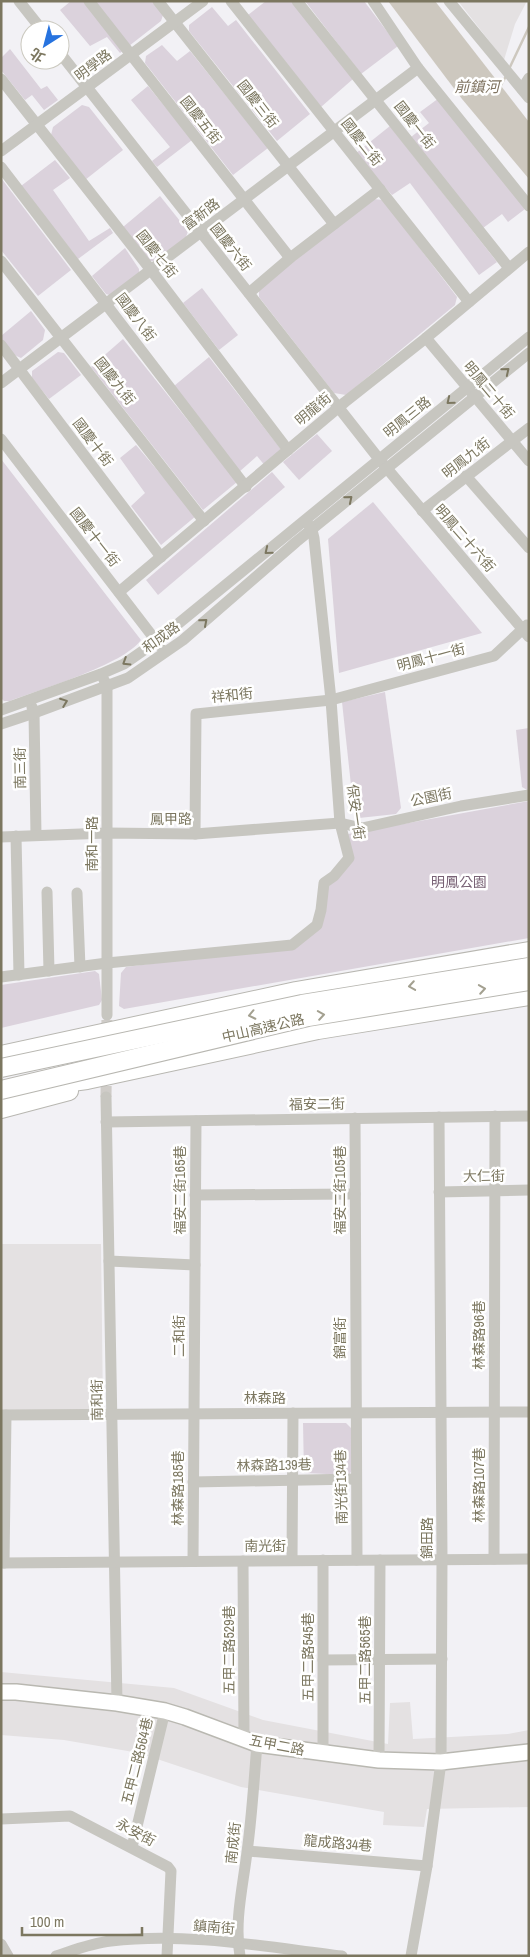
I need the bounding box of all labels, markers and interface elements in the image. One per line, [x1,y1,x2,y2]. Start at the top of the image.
north arrow [20,20,70,70]
text: 北 [26,44,48,67]
street label: 明學路 [71,45,115,85]
street label: 國慶三街 [234,76,282,132]
water label: 前鎮河 [454,76,502,97]
street label: 國慶五街 [177,92,225,148]
street label: 國慶一街 [391,97,439,153]
street label: 國慶二街 [338,114,386,170]
street label: 富新路 [179,194,223,234]
street label: 國慶六街 [207,219,255,275]
street label: 國慶七街 [133,226,181,282]
street label: 國慶八街 [112,289,160,345]
street label: 國慶九街 [91,353,139,409]
street label: 明鳳二十街 [460,357,518,423]
one-way arrow [500,369,509,377]
street label: 明龍街 [291,389,335,429]
street label: 明鳳三路 [380,392,434,442]
one-way arrow [447,396,456,405]
street label: 國慶十街 [69,414,117,470]
street label: 明鳳九街 [438,434,494,482]
one-way arrow [343,496,352,505]
street label: 明鳳二十六街 [431,500,499,576]
street label: 國慶十一街 [66,504,124,570]
one-way arrow [265,546,274,554]
street label: 和成路 [139,617,183,657]
one-way arrow [198,619,207,628]
street label: 明鳳十一街 [395,639,467,675]
one-way arrow [122,655,131,665]
street label: 祥和街 [210,684,254,706]
one-way arrow [59,698,68,708]
street label: 南三街 [11,747,29,789]
street label: 保安一街 [343,783,369,841]
street label: 公園街 [409,784,453,810]
street label: 鳳甲路 [150,810,192,828]
street label: 南和一路 [83,816,101,872]
park label: 明鳳公園 [431,873,487,891]
one-way arrow [407,980,416,990]
one-way arrow [477,984,486,994]
one-way arrow [247,1009,256,1019]
street label: 中山高速公路 [220,1010,306,1046]
one-way arrow [318,1010,326,1021]
street label: 福安二街 [289,1095,345,1113]
street label: 福安二街165巷 [171,1145,189,1235]
street label: 福安二街105巷 [331,1145,349,1235]
street label: 大仁街 [463,1167,505,1185]
street label: 林森路96巷 [470,1301,488,1369]
street label: 二和街 [170,1315,188,1357]
street label: 錦富街 [331,1317,349,1359]
street label: 南和街 [88,1379,106,1421]
street label: 林森路 [244,1389,286,1407]
street label: 林森路107巷 [470,1447,488,1523]
street label: 南光街134巷 [331,1449,351,1525]
street label: 林森路185巷 [169,1450,187,1526]
street label: 林森路139巷 [236,1455,312,1475]
street label: 錦田路 [418,1517,436,1559]
street label: 南光街 [244,1537,286,1555]
street label: 五甲二路529巷 [220,1605,238,1695]
street label: 五甲二路545巷 [299,1612,317,1702]
street label: 五甲二路565巷 [356,1615,374,1705]
street label: 五甲二路564巷 [117,1716,157,1806]
street label: 五甲二路 [248,1731,306,1759]
street label: 永安街 [113,1814,159,1850]
street label: 南成街 [222,1821,244,1865]
street label: 龍成路34巷 [303,1831,373,1855]
scale bar [22,1904,142,1936]
text: 100 m [30,1911,64,1932]
street label: 鎮南街 [192,1916,236,1938]

